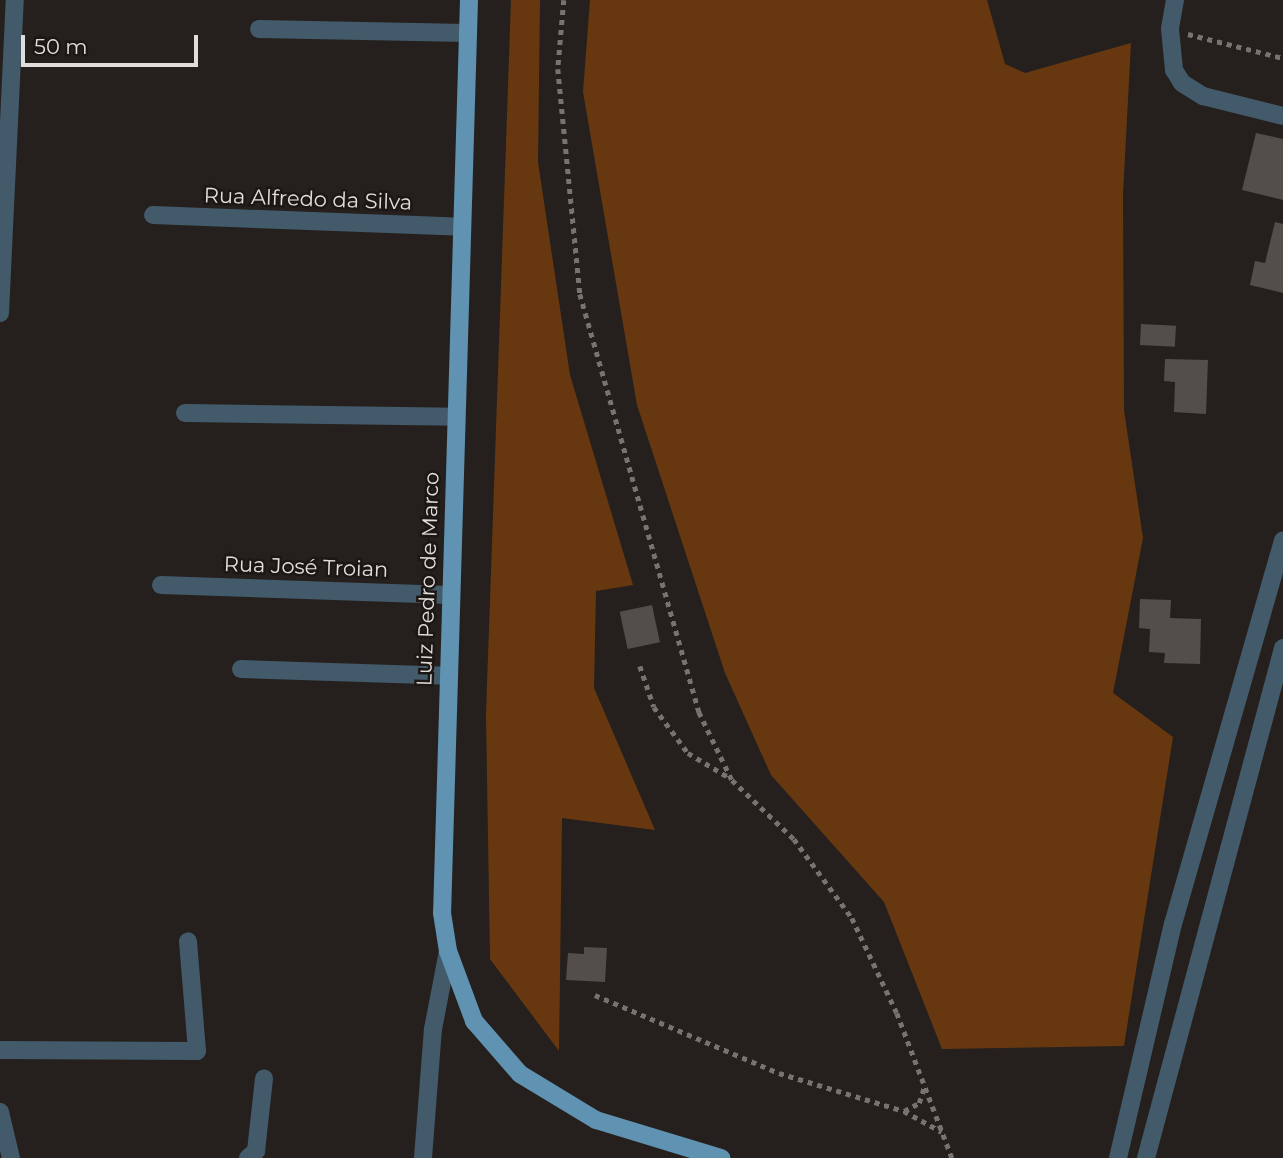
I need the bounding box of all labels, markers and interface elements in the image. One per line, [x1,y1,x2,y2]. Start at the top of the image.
scale bar [24,21,201,65]
text: 50 m [34,34,88,59]
street label: Rua Alfredo da Silva [203,183,413,215]
street label: Luiz Pedro de Marco [412,471,444,687]
street label: Rua José Troian [223,552,389,582]

